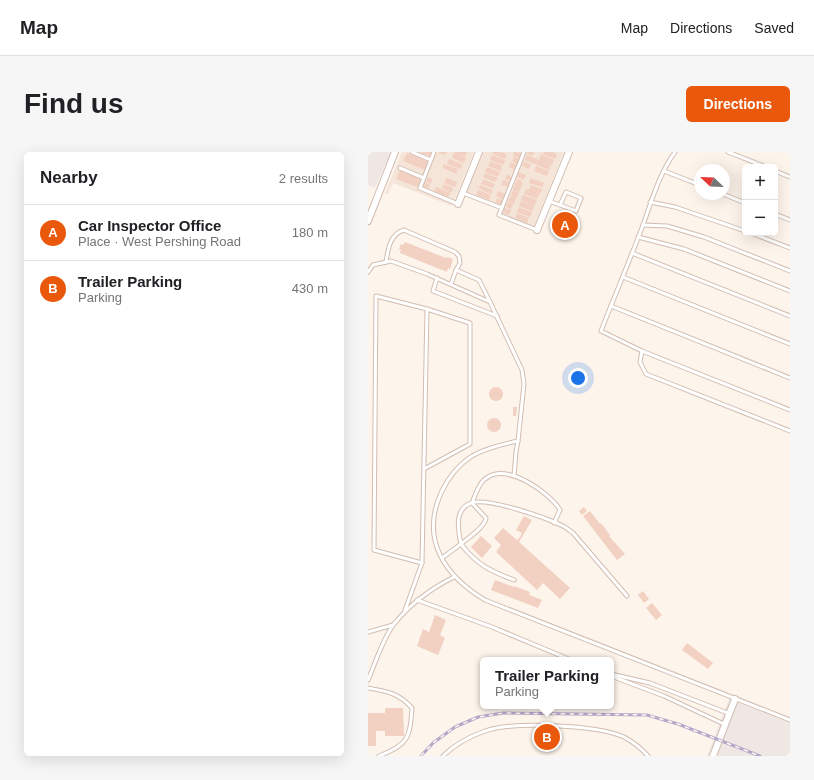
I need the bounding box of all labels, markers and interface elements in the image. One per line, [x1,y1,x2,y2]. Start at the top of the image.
text: Map [20,17,58,38]
text: Map [621,20,648,36]
text: Directions [670,20,732,36]
text: Saved [754,20,794,36]
button: Directions [686,86,790,122]
text: Find us [24,88,124,119]
north arrow [694,164,730,200]
map controls [742,164,778,236]
button: + [742,164,778,200]
text: Nearby [40,168,98,187]
text: 2 results [279,171,328,186]
button: − [742,200,778,236]
pin: A [552,210,578,240]
text: Car Inspector Office [78,217,221,234]
text: A [48,225,58,240]
text: 180 m [292,225,328,240]
text: Place · West Pershing Road [78,234,241,249]
text: Trailer Parking [78,273,182,290]
text: B [48,281,58,296]
text: 430 m [292,281,328,296]
text: Parking [78,290,122,305]
your location [568,368,588,388]
popup [480,657,614,709]
text: Trailer Parking [495,667,599,684]
text: Parking [495,684,539,699]
pin: B [534,722,560,752]

